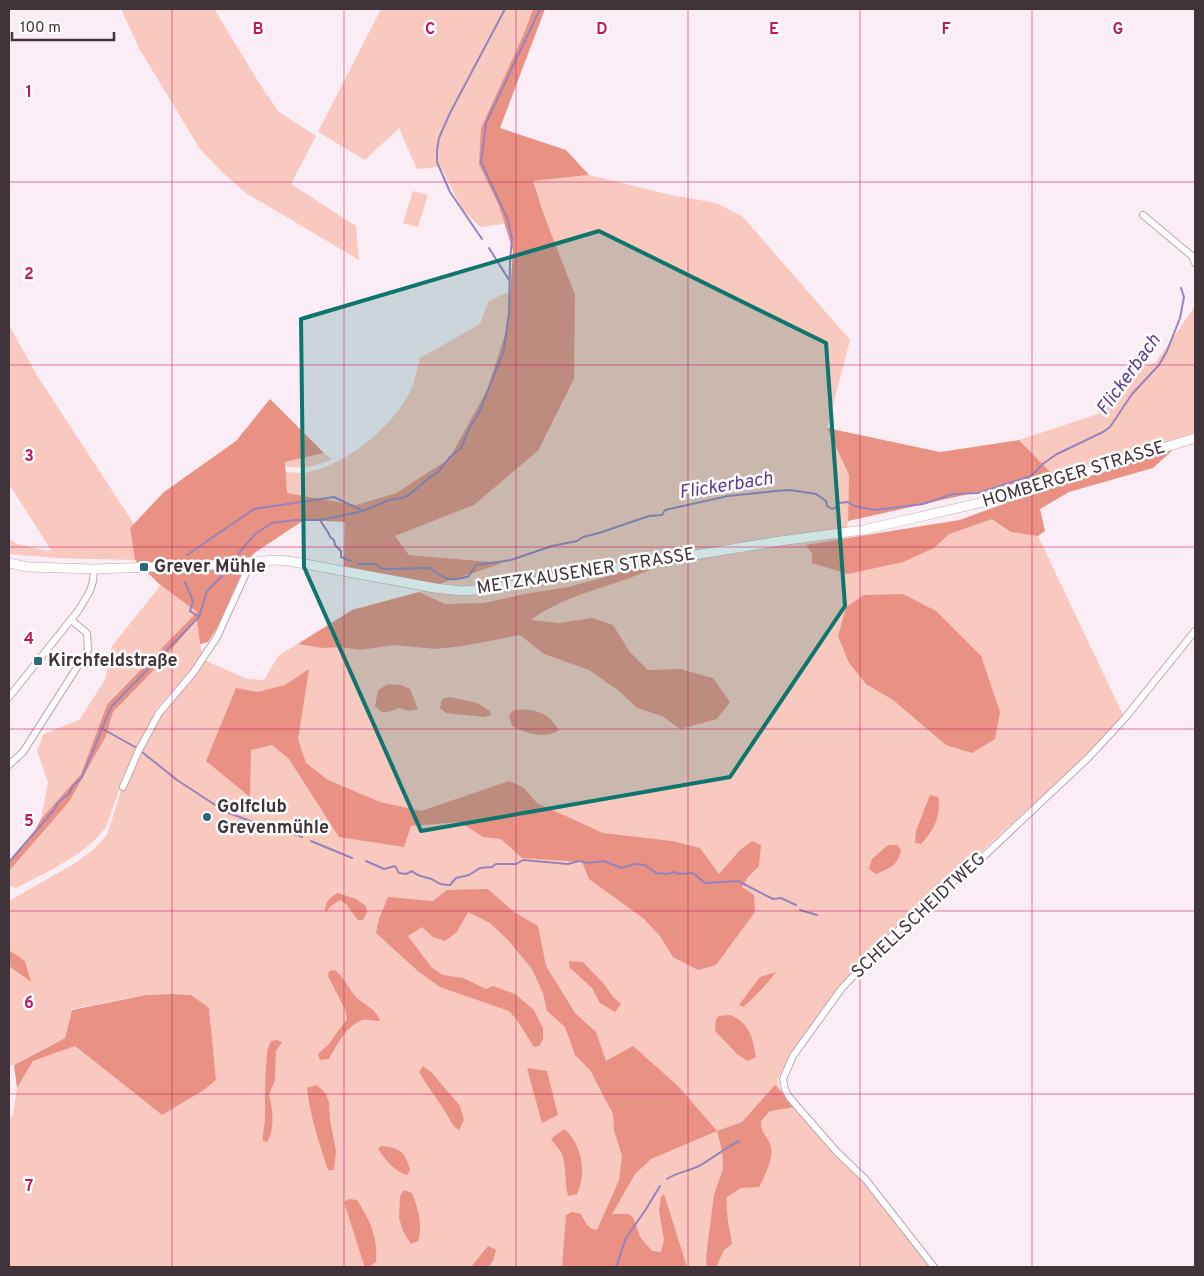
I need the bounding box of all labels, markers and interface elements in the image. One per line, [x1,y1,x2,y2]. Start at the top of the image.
scale bar [12,10,115,42]
text: 100 m [20,19,61,38]
text: B [252,20,264,40]
text: C [425,20,435,40]
text: D [596,20,608,40]
text: E [769,20,779,40]
text: F [941,20,951,40]
text: G [1113,20,1123,40]
text: 1 [26,83,32,103]
text: 2 [24,265,34,285]
water label: Flickerbach [1091,329,1167,420]
street label: HOMBERGER STRASSE [980,436,1168,514]
text: 3 [24,447,34,467]
water label: Flickerbach [677,467,775,505]
street label: METZKAUSENER STRASSE [475,543,697,601]
place label: Grever Mühle [154,556,266,579]
marker: Grever Mühle [138,561,150,573]
text: 4 [24,630,34,650]
place label: Kirchfeldstraße [48,650,178,673]
marker: Kirchfeldstraße [32,655,44,667]
place label: Golfclub Grevenmühle [217,796,329,840]
marker: Golfclub Grevenmühle [201,811,213,823]
text: 5 [24,812,34,832]
street label: SCHELLSCHEIDTWEG [847,848,991,984]
text: 6 [24,994,34,1014]
text: 7 [25,1177,33,1197]

